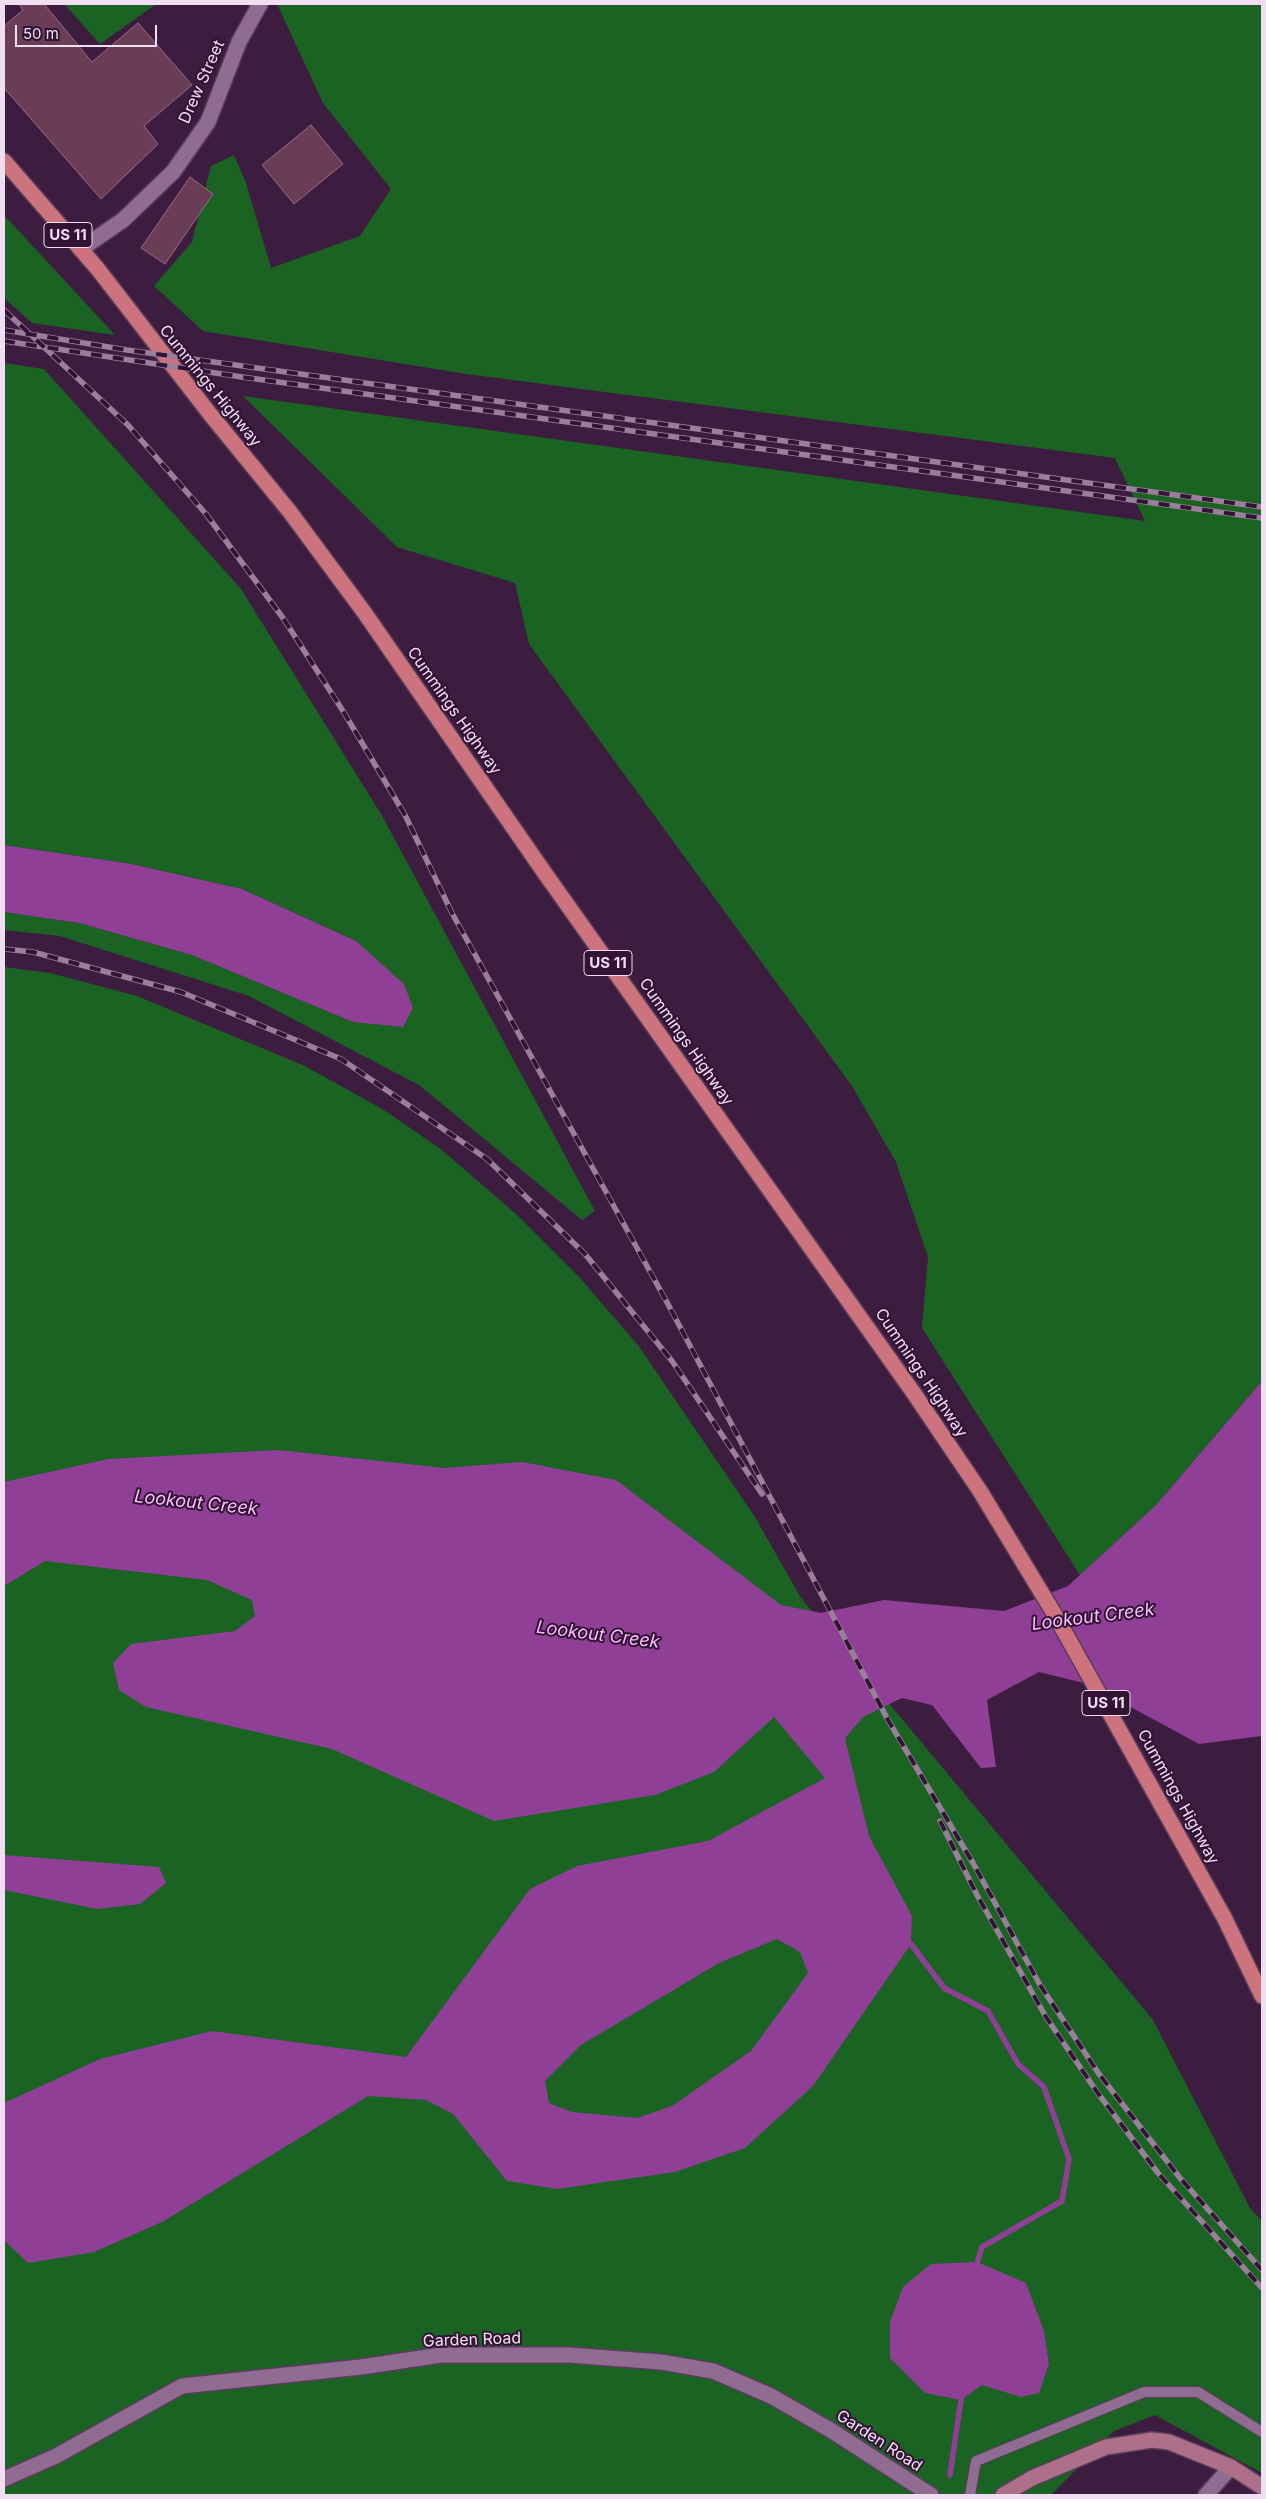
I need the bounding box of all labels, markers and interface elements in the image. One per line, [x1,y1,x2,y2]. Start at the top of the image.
scale bar [18,15,160,47]
text: 50 m [23,24,59,43]
street label: Drew Street [175,37,229,127]
road number: US 11 [44,222,92,248]
street label: Cummings Highway [155,321,265,451]
street label: Cummings Highway [403,644,505,778]
road number: US 11 [584,950,632,976]
street label: Cummings Highway [635,975,737,1109]
street label: Cummings Highway [871,1305,971,1441]
water label: Lookout Creek [133,1486,259,1520]
water label: Lookout Creek [1030,1599,1156,1635]
water label: Lookout Creek [535,1617,661,1653]
road number: US 11 [1082,1690,1130,1716]
street label: Cummings Highway [1133,1726,1223,1868]
street label: Garden Road [423,2329,521,2351]
street label: Garden Road [833,2406,925,2476]

